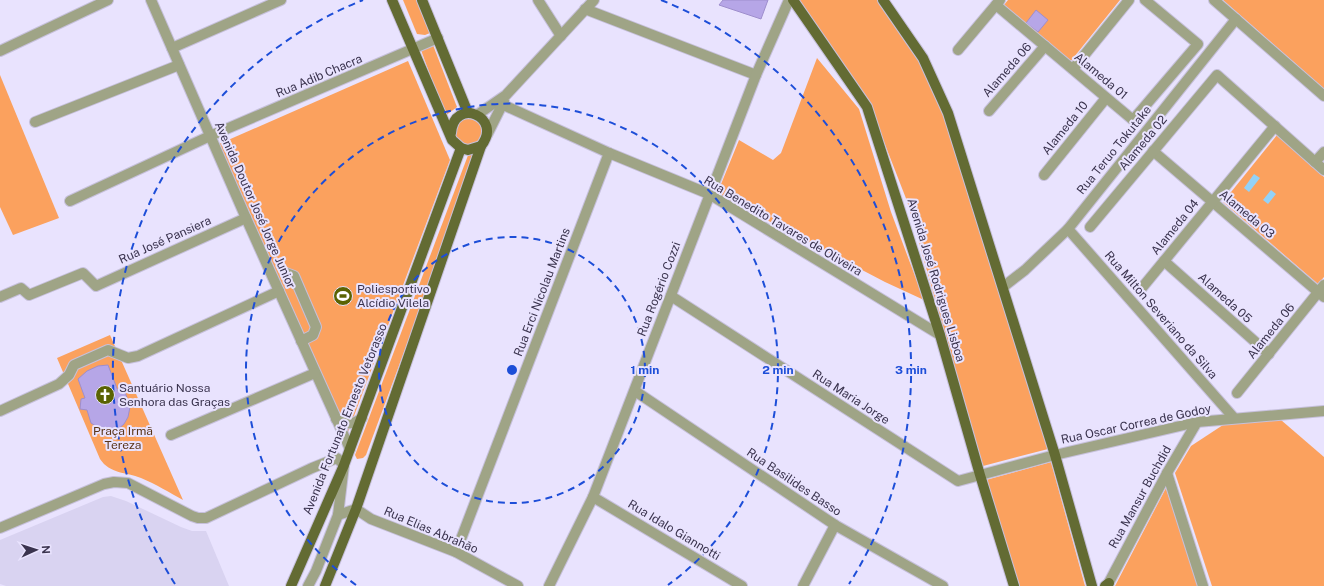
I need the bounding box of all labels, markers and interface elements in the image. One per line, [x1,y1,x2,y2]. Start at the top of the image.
street label: Alameda 06 [980,40,1034,100]
street label: Alameda 01 [1072,50,1130,102]
street label: Rua Adib Chacra [274,51,364,101]
street label: Alameda 10 [1039,98,1091,158]
street label: Rua Teruo Tokutake [1074,103,1154,197]
street label: Alameda 02 [1116,113,1170,173]
street label: Avenida Doutor José Jorge Junior [212,119,298,291]
street label: Rua Benedito Tavares de Oliveira [701,173,865,279]
street label: Alameda 03 [1217,187,1277,241]
street label: Alameda 04 [1148,196,1202,258]
street label: Avenida José Rodrigues Lisboa [904,197,968,363]
street label: Rua José Pansiera [117,213,213,267]
street label: Rua Erci Nicolau Martins [511,226,573,358]
street label: Rua Rogério Cozzi [635,240,683,338]
street label: Rua Milton Severiano da Silva [1102,248,1220,382]
street label: Alameda 05 [1195,270,1255,326]
place label: Poliesportivo Alcídio Vilela [357,282,430,310]
sports icon: Poliesportivo Alcídio Vilela [332,285,354,307]
street label: Alameda 06 [1244,300,1298,362]
street label: Avenida Fortunato Ernesto Vetorasso [300,321,390,517]
centre of rings [505,363,519,377]
text: 1 min [631,363,659,377]
text: 2 min [762,363,794,377]
text: 3 min [895,363,927,377]
street label: Rua Maria Jorge [810,367,892,427]
place label: Santuário Nossa Senhora das Graças [119,381,230,409]
church icon: Santuário Nossa Senhora das Graças [94,384,116,406]
street label: Rua Oscar Correa de Godoy [1060,401,1213,447]
park label: Praça Irmã Tereza [93,424,153,452]
street label: Rua Mansur Buchdid [1106,443,1174,551]
street label: Rua Basilides Basso [744,445,844,519]
street label: Rua Idalo Giannotti [625,497,723,563]
street label: Rua Elias Abrahão [382,504,480,556]
north arrow [16,530,56,570]
text: N [40,545,52,554]

